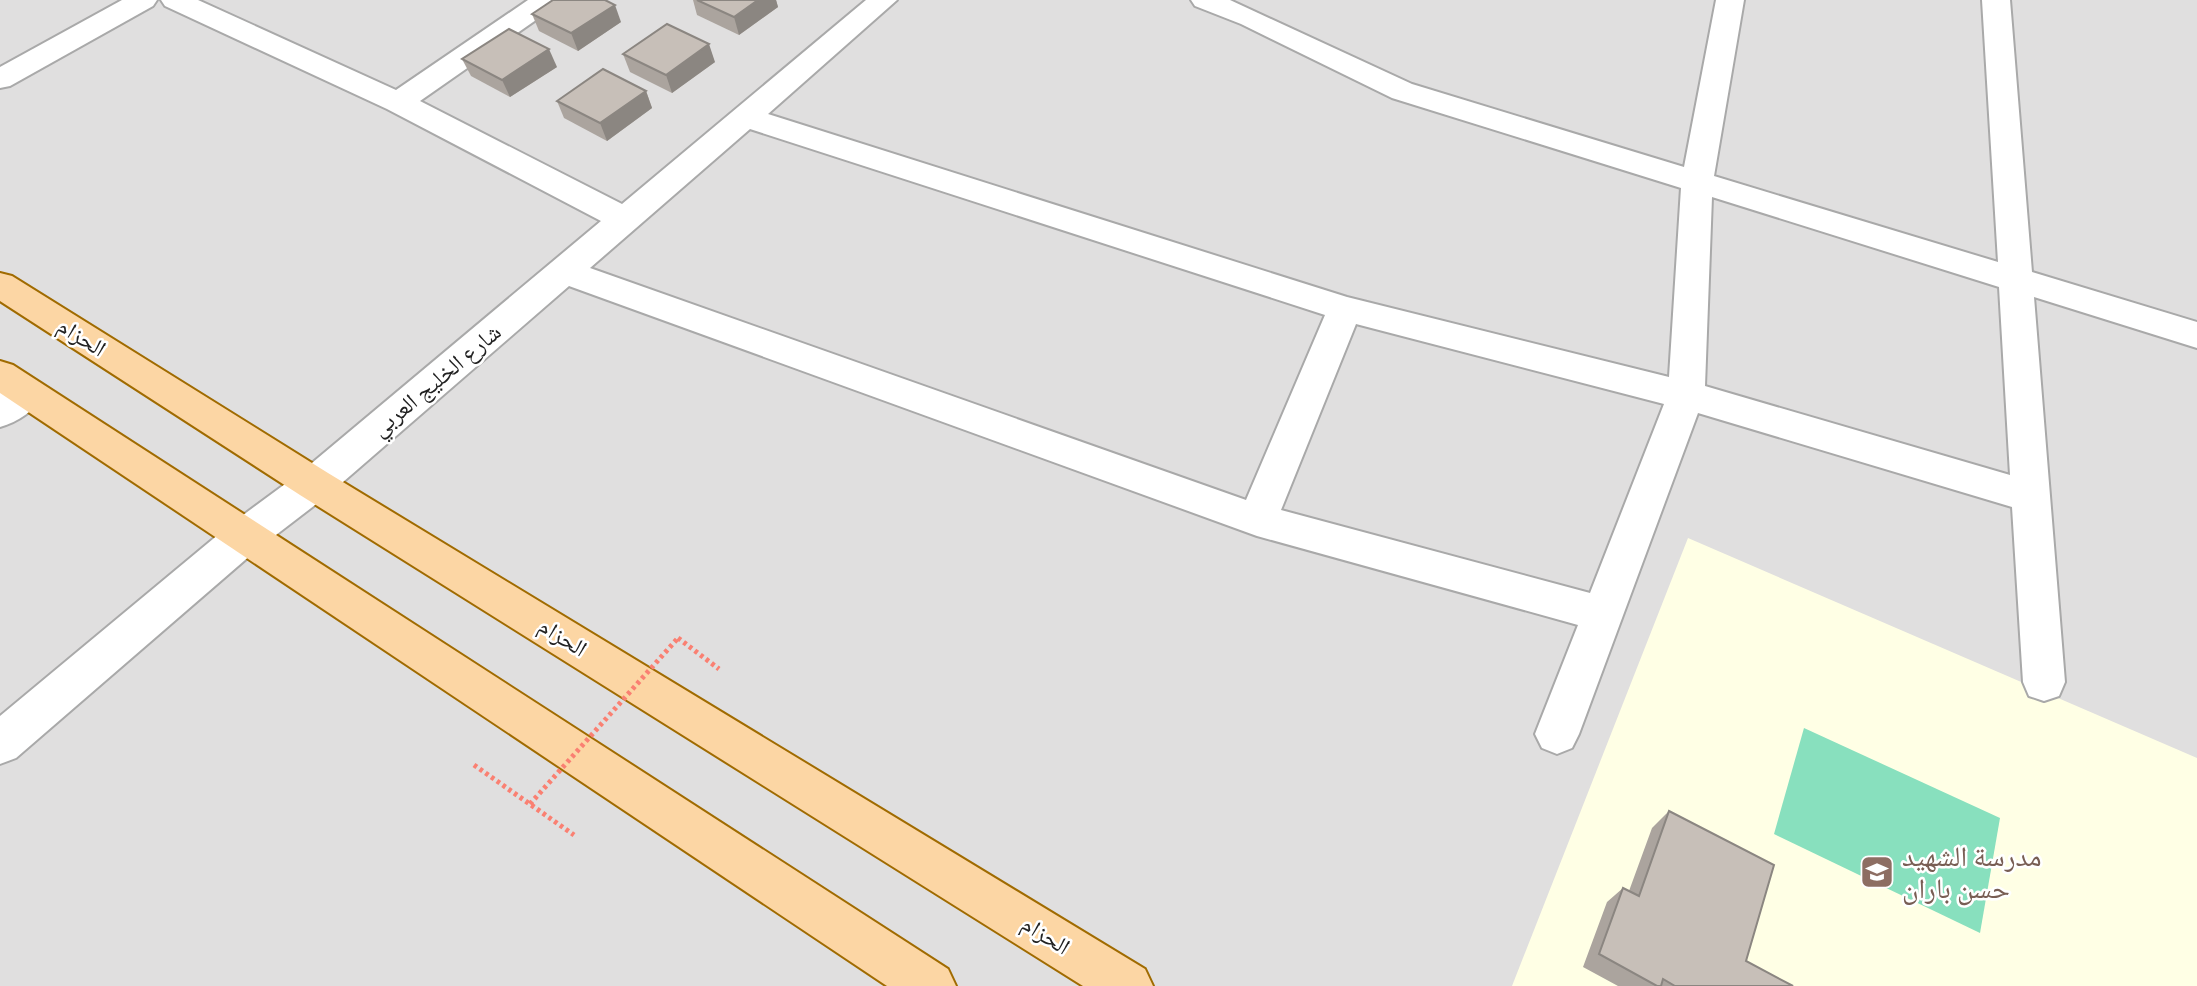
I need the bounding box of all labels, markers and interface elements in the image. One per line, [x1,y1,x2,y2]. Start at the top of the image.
street label: الحزام [52,312,111,364]
street label: شارع الخليج العربي [366,318,510,446]
street label: الحزام [533,612,592,664]
place label: مدرسة الشهيد حسن باران [1902,840,2042,906]
school or university icon: مدرسة الشهيد حسن باران [1858,853,1896,891]
street label: الحزام [1016,910,1075,962]

